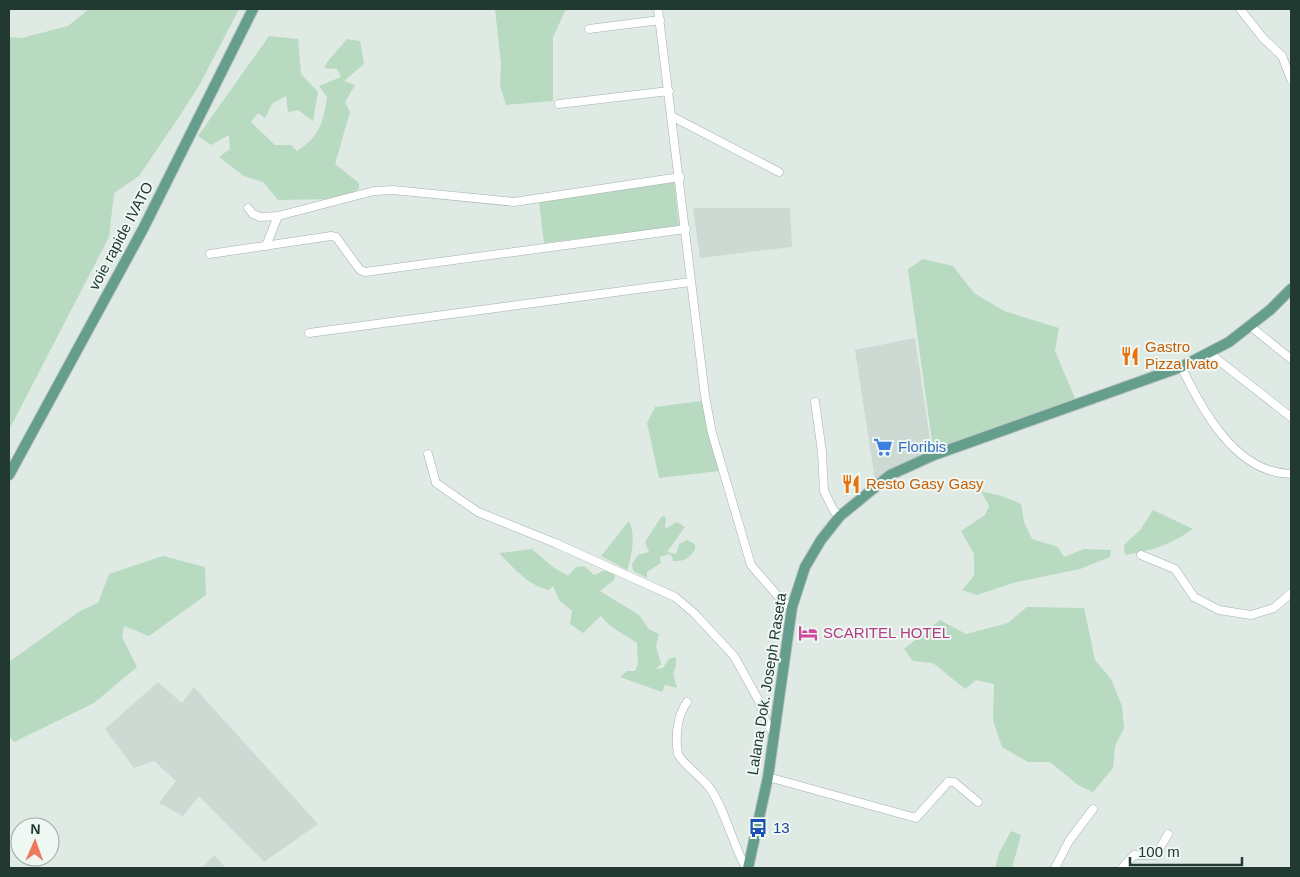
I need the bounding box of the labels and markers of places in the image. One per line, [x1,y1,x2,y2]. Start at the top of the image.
place label: Gastro Pizza Ivato [1145,338,1218,372]
restaurant icon: Gastro Pizza Ivato [1119,345,1141,367]
supermarket icon: Floribis [872,436,894,458]
place label: Floribis [898,438,946,455]
restaurant icon: Resto Gasy Gasy [840,473,862,495]
place label: Resto Gasy Gasy [866,475,984,492]
hotel icon: SCARITEL HOTEL [797,622,819,644]
place label: SCARITEL HOTEL [823,624,950,641]
bus stop icon: 13 [747,817,769,839]
place label: 13 [773,819,790,836]

